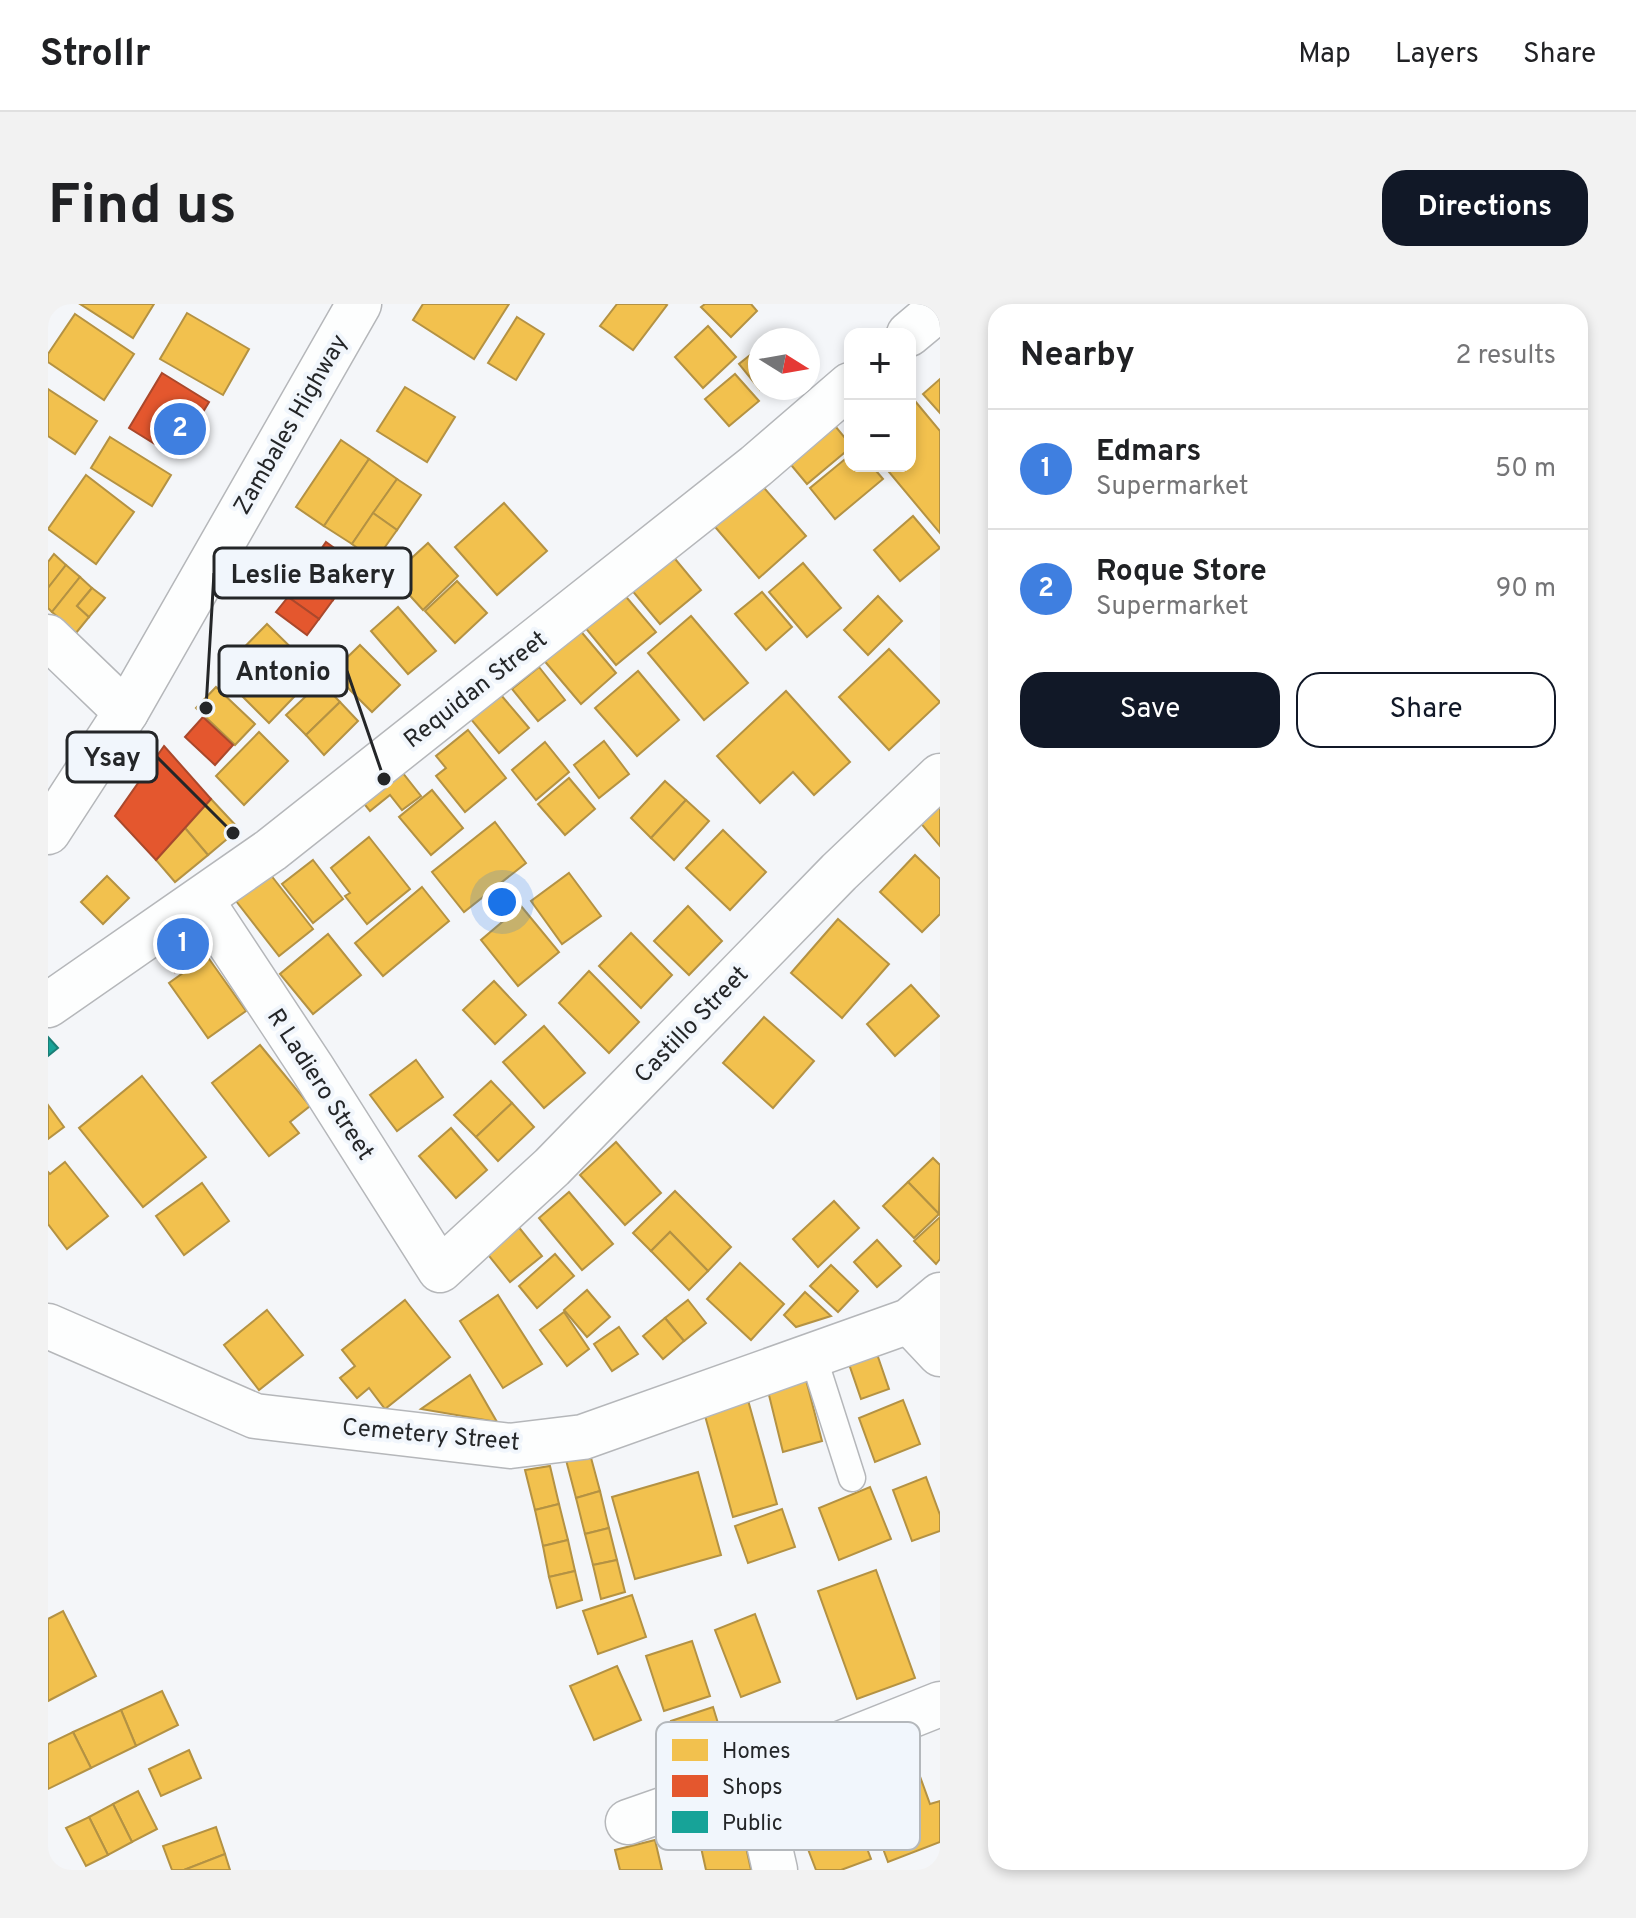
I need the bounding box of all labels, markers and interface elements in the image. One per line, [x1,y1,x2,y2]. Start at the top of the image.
text: Strollr [40,31,151,80]
text: Map [1298,37,1351,73]
text: Layers [1395,37,1479,73]
text: Share [1523,37,1596,73]
button: Directions [1382,170,1588,246]
text: Find us [48,173,237,243]
north arrow [748,328,820,400]
map controls [844,328,916,472]
button: + [844,328,916,400]
street label: Zambales Highway [228,330,355,520]
text: Nearby [1020,335,1135,378]
text: 2 results [1456,340,1556,373]
pin: 2 [154,399,206,459]
button: − [844,400,916,472]
text: Edmars [1096,434,1201,471]
text: 1 [1041,453,1051,486]
text: 50 m [1495,453,1556,486]
text: Supermarket [1096,471,1248,504]
callout: Leslie Bakery [214,548,411,598]
text: Roque Store [1096,554,1267,591]
text: Leslie Bakery [231,560,396,593]
text: 2 [1038,573,1054,606]
text: 90 m [1496,573,1556,606]
text: Supermarket [1096,591,1248,624]
street label: Requidan Street [399,625,554,756]
callout: Antonio [219,646,347,696]
text: Antonio [235,657,331,690]
button: Save [1020,672,1280,748]
button: Share [1296,672,1556,748]
callout: Ysay [67,732,157,782]
text: Ysay [83,743,141,776]
your location [482,882,522,922]
pin: 1 [157,914,209,974]
street label: Castillo Street [629,960,756,1090]
street label: R Ladiero Street [259,1004,379,1166]
street label: Cemetery Street [341,1413,521,1459]
legend [656,1722,920,1850]
text: Homes [722,1739,791,1766]
text: Shops [722,1775,783,1802]
text: Public [722,1811,783,1838]

